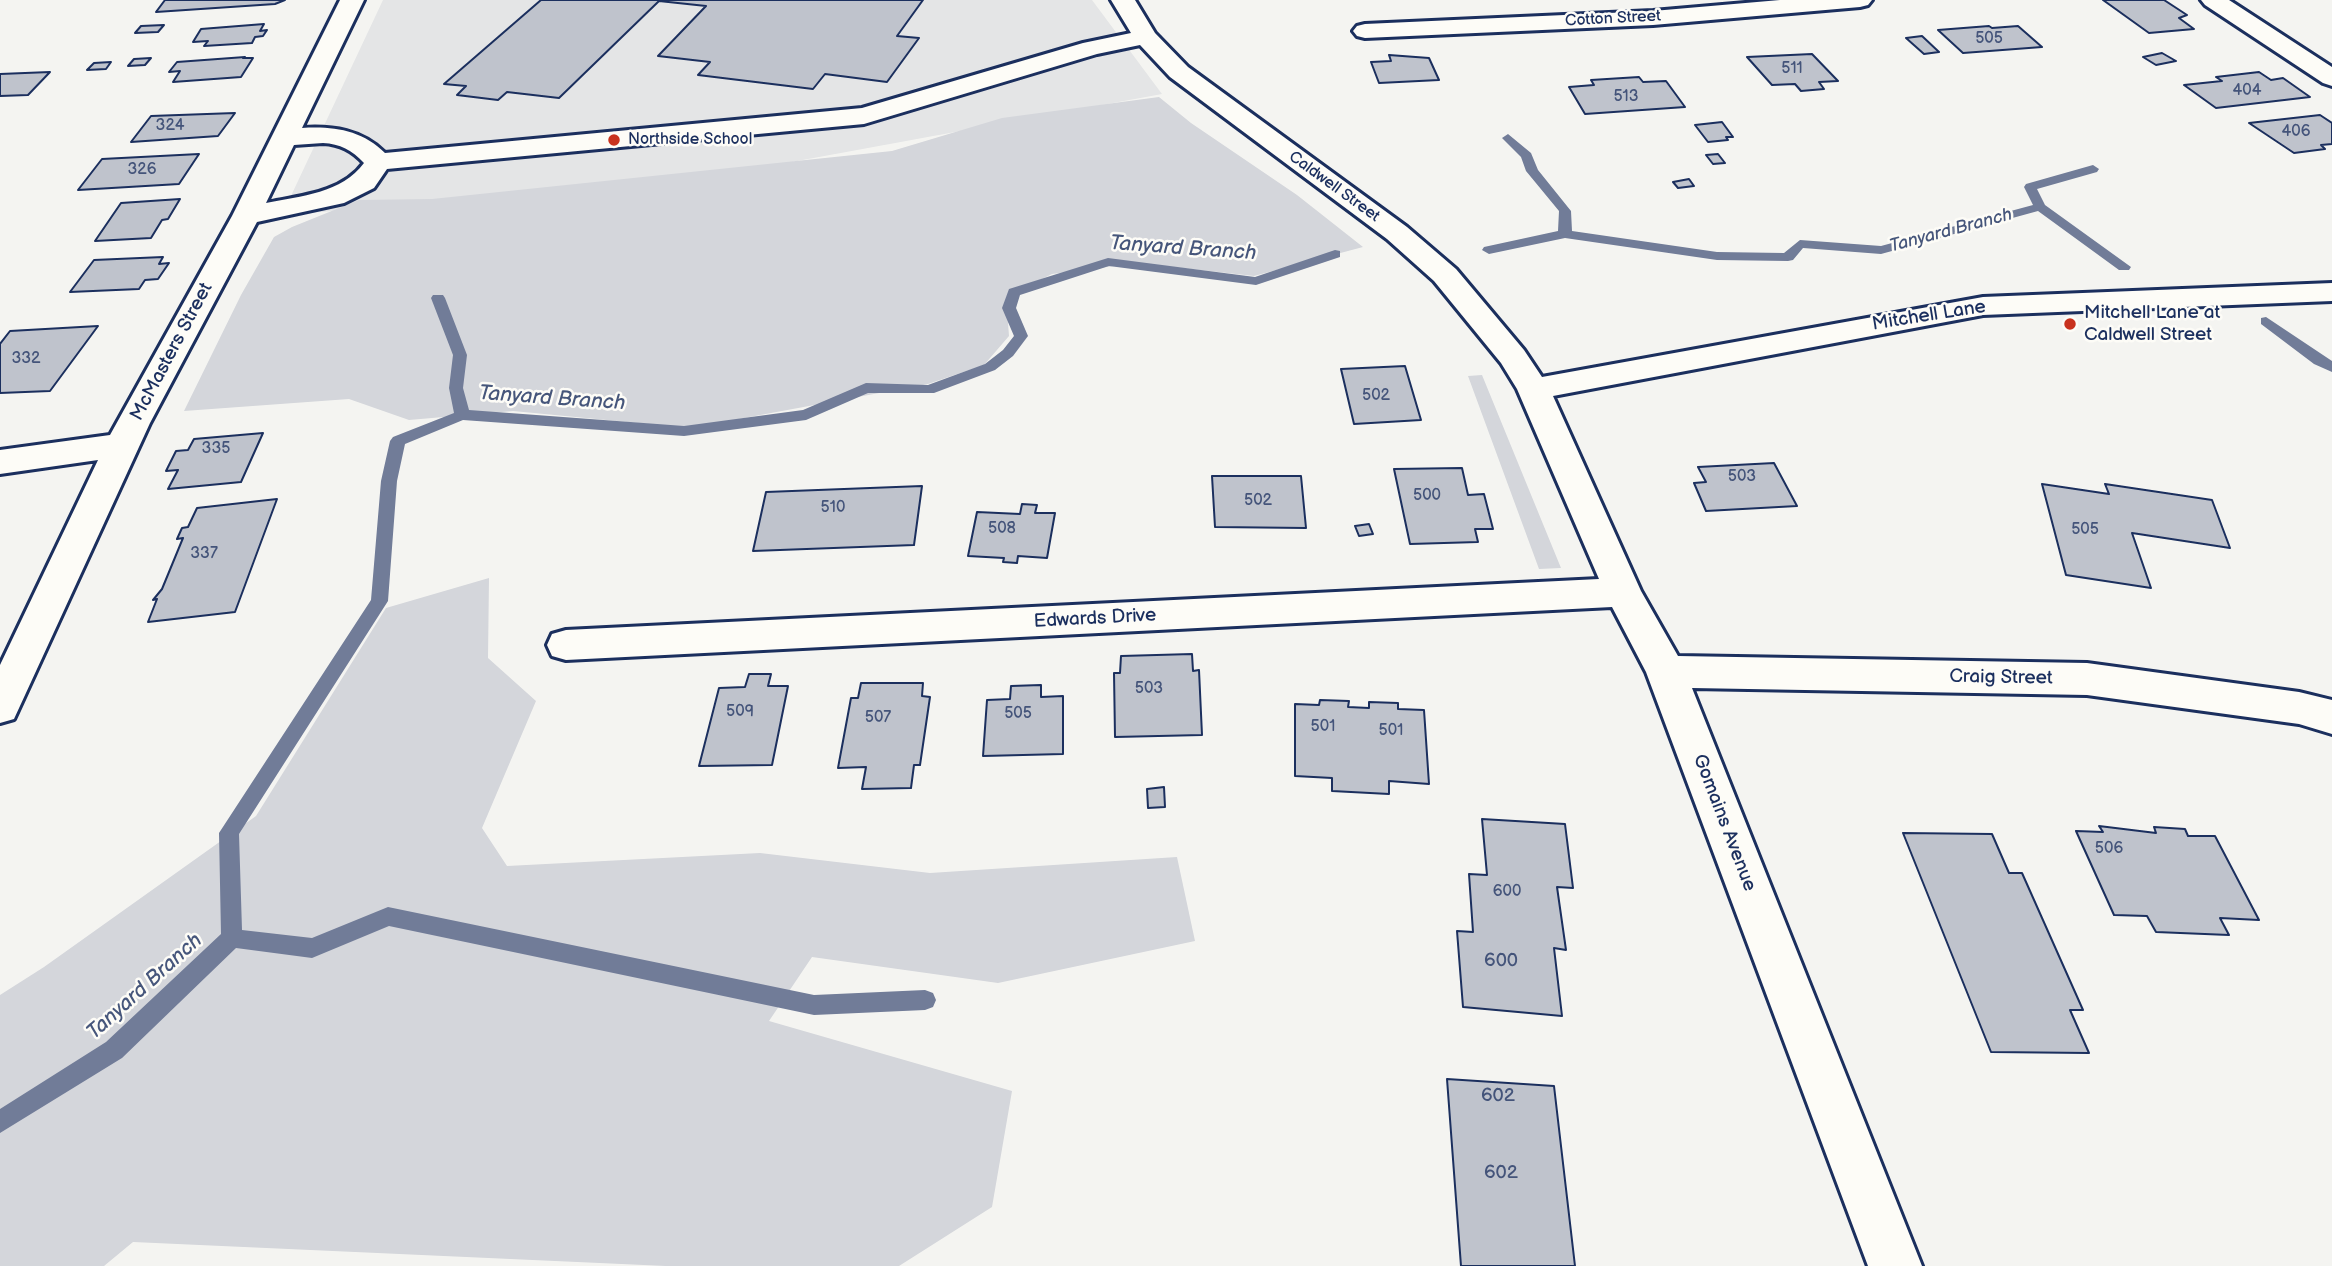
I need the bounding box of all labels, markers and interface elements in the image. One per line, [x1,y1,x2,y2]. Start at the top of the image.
street label: Cotton Street [1565,7,1661,31]
house number: 505 [1975,29,2003,49]
house number: 511 [1781,59,1803,79]
house number: 404 [2233,81,2261,101]
house number: 513 [1613,87,1639,107]
house number: 324 [156,116,184,136]
house number: 406 [2282,122,2310,142]
place label: Northside School [628,130,752,150]
marker: Northside School [606,132,622,148]
street label: Caldwell Street [1285,148,1383,226]
house number: 326 [127,160,157,180]
water label: Tanyard Branch [1887,204,2015,258]
water label: Tanyard Branch [1109,231,1257,267]
street label: McMasters Street [126,279,218,425]
street label: Mitchell Lane [1871,296,1987,336]
place label: Mitchell Lane at Caldwell Street [2084,302,2220,346]
marker: Mitchell Lane at Caldwell Street [2062,316,2078,332]
house number: 332 [11,349,41,369]
water label: Tanyard Branch [478,381,626,417]
house number: 502 [1362,386,1390,406]
house number: 335 [202,439,230,459]
house number: 503 [1728,467,1756,487]
house number: 500 [1413,486,1441,506]
house number: 502 [1244,491,1272,511]
house number: 510 [821,498,845,518]
house number: 508 [988,519,1016,539]
house number: 505 [2071,520,2099,540]
house number: 337 [190,544,218,564]
street label: Edwards Drive [1033,604,1157,634]
street label: Craig Street [1949,666,2053,690]
house number: 503 [1135,679,1163,699]
house number: 509 [726,702,754,722]
house number: 505 [1004,704,1032,724]
house number: 507 [865,708,891,728]
house number: 501 [1311,717,1335,737]
house number: 501 [1379,721,1403,741]
street label: Gomains Avenue [1687,751,1761,895]
house number: 506 [2095,839,2123,859]
house number: 600 [1493,882,1521,902]
water label: Tanyard Branch [82,928,208,1046]
house number: 600 [1484,950,1518,972]
house number: 602 [1481,1085,1515,1107]
house number: 602 [1484,1162,1518,1184]

